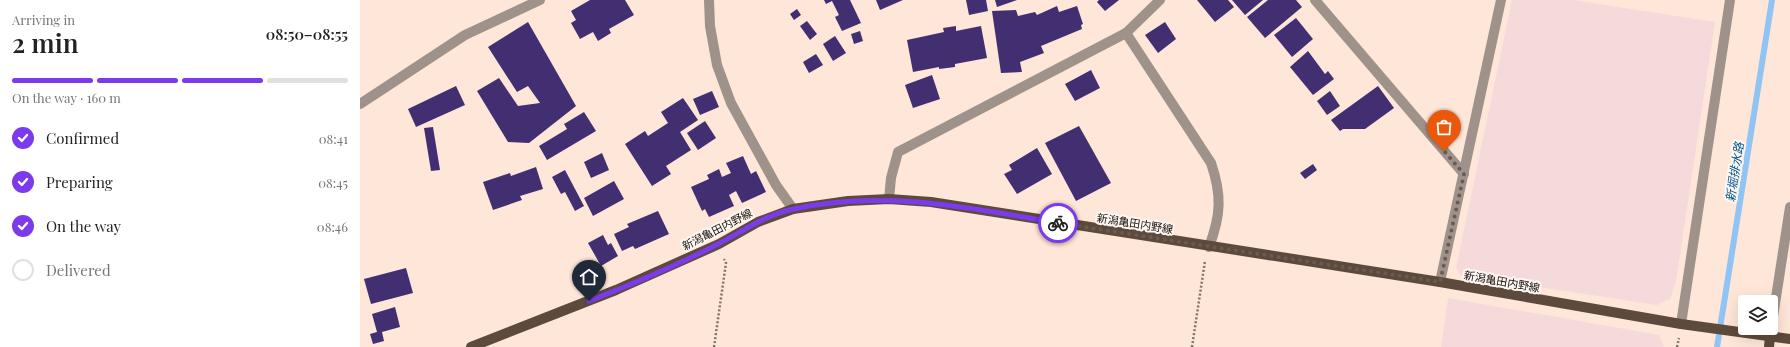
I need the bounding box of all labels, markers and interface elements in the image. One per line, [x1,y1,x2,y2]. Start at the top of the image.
text: Arriving in [12,11,75,28]
text: 08:50–08:55 [266,24,348,44]
text: 2 min [12,25,78,60]
text: On the way · 160 m [12,89,121,106]
pin [1427,110,1461,151]
icon: bag [1433,116,1455,138]
icon: check [12,127,34,149]
text: Confirmed [46,128,119,148]
text: 08:41 [319,130,348,147]
water label: 新堀排水路 [1721,140,1747,203]
icon: check [12,171,34,193]
text: Preparing [46,172,113,192]
text: 08:45 [318,174,348,191]
courier [1038,203,1078,243]
street label: 新潟亀田内野線 [679,205,755,253]
street label: 新潟亀田内野線 [1096,210,1174,236]
icon: bike [1047,212,1069,234]
icon: check [12,215,34,237]
text: On the way [46,216,121,236]
text: 08:46 [317,218,348,235]
text: Delivered [46,260,111,280]
pin [572,260,606,301]
icon: home [578,266,600,288]
street label: 新潟亀田内野線 [1463,267,1541,295]
map controls [1738,295,1778,335]
button: layers [1738,295,1778,335]

